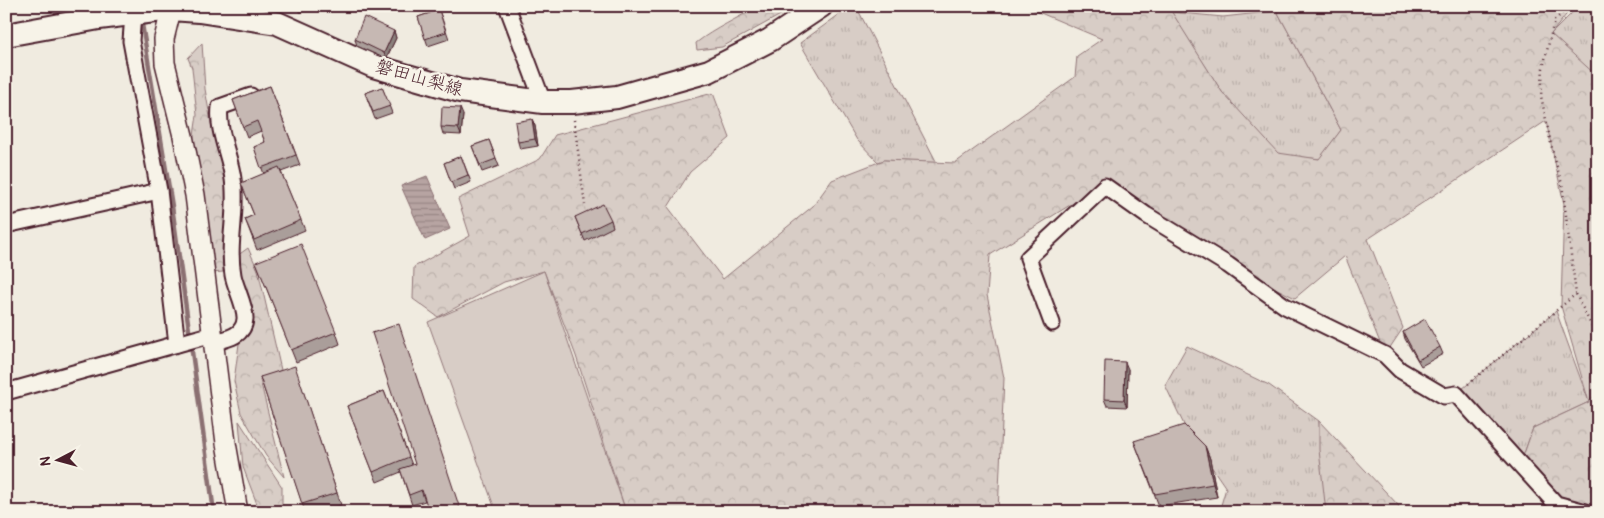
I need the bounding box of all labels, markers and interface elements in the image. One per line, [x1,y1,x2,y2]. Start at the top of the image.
street label: 磐田山梨線 [373,55,465,101]
north arrow [32,436,82,486]
text: N [37,456,55,467]

